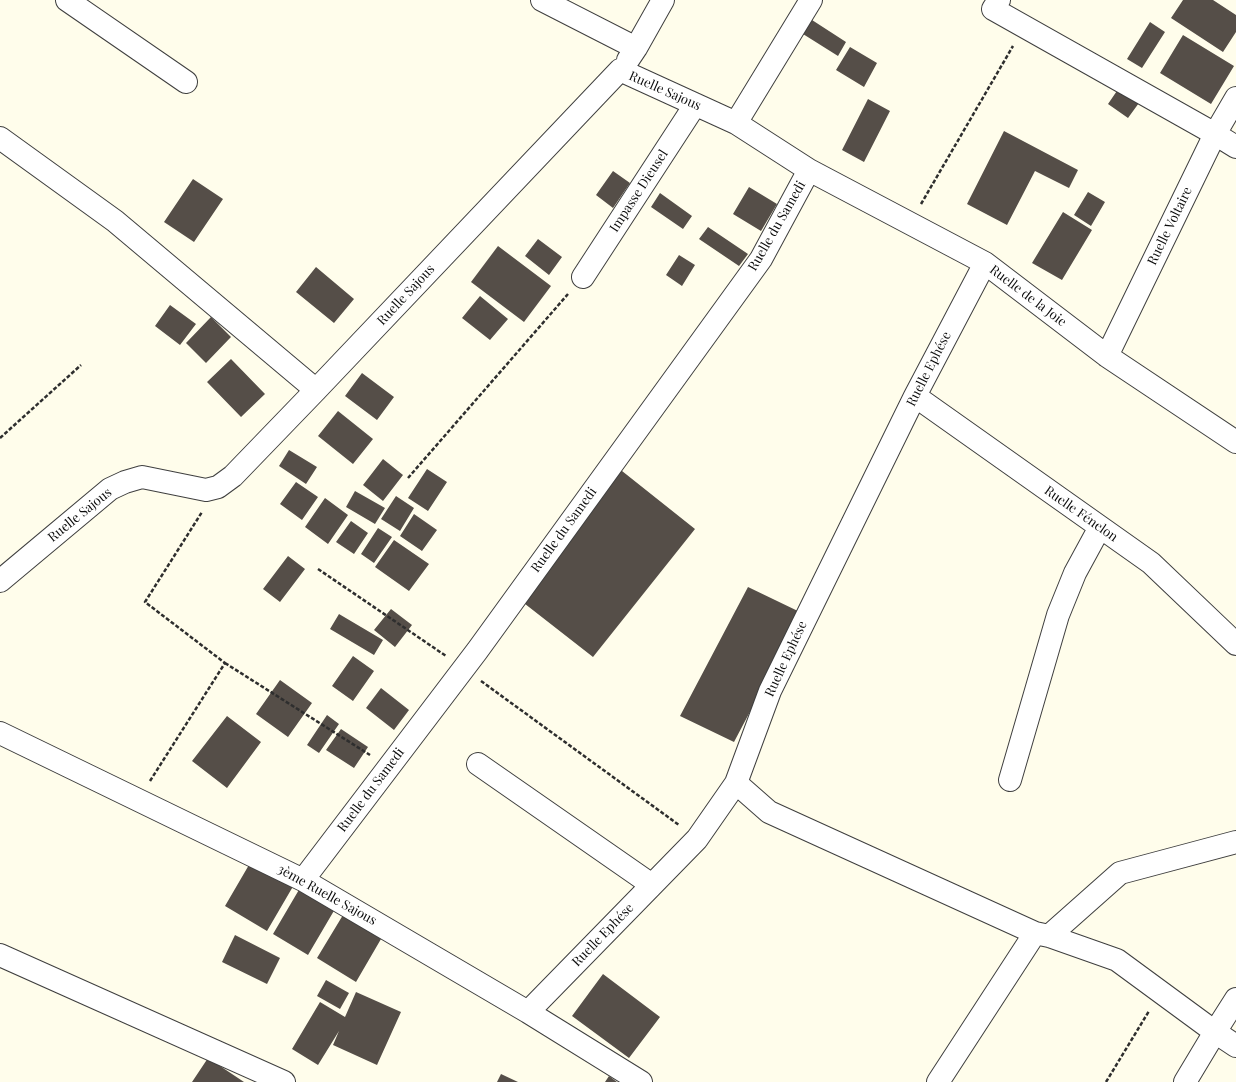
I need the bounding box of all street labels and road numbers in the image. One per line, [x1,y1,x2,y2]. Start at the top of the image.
street label: Ruelle Sajous [627,68,703,114]
street label: Impasse Dieusel [607,147,671,235]
street label: Ruelle du Samedi [745,178,809,274]
street label: Ruelle Voltaire [1144,184,1196,268]
street label: Ruelle Sajous [374,261,438,329]
street label: Ruelle de la Joie [987,262,1069,330]
street label: Ruelle Ephése [903,329,955,409]
street label: Ruelle Fénelon [1041,483,1121,545]
street label: Ruelle Sajous [45,485,115,545]
street label: Ruelle du Samedi [528,485,600,575]
street label: Ruelle Ephése [762,619,810,699]
street label: Ruelle du Samedi [334,745,408,835]
street label: 3ème Ruelle Sajous [275,861,379,929]
street label: Ruelle Ephése [569,900,637,970]

